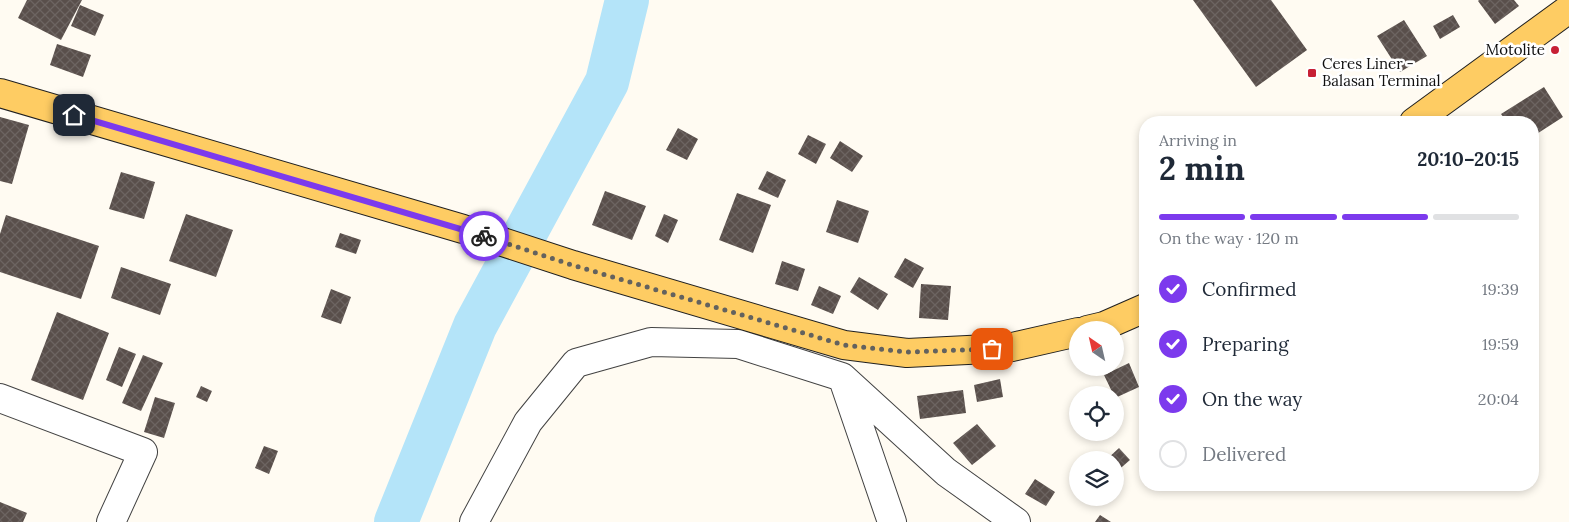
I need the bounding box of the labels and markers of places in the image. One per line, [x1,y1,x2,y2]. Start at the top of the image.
place label: Motolite [1486,40,1545,59]
marker: Motolite [1549,44,1561,56]
place label: Ceres Liner - Balasan Terminal [1322,54,1441,90]
marker: Ceres Liner - Balasan Terminal [1306,67,1318,79]
pin [53,94,95,136]
pin [971,328,1013,370]

